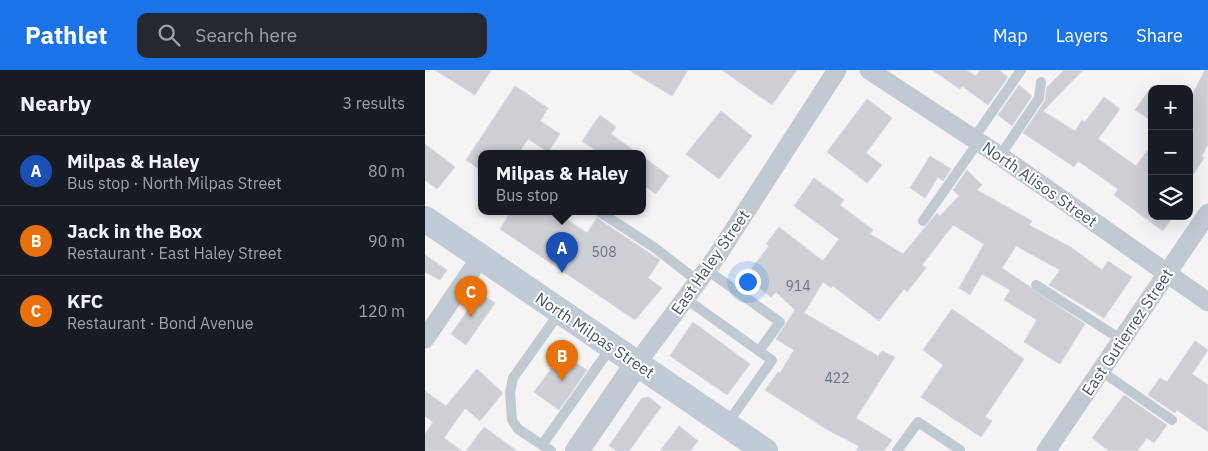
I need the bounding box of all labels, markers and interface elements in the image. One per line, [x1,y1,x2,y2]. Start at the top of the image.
search box [137,13,487,58]
text: Pathlet [25,19,107,51]
icon: search [155,21,183,49]
text: Search here [195,23,297,47]
text: Map [993,24,1028,47]
text: Layers [1056,24,1108,47]
text: Share [1136,24,1183,47]
map controls [1148,85,1193,220]
button: + [1148,85,1193,130]
text: Nearby [20,89,91,117]
text: 3 results [342,93,405,113]
button: − [1148,130,1193,175]
street label: North Alisos Street [979,137,1101,231]
text: Milpas & Haley [67,149,199,173]
popup [478,150,646,215]
text: A [31,161,41,181]
text: 80 m [368,161,405,181]
text: Milpas & Haley [496,161,628,185]
text: Bus stop · North Milpas Street [67,173,282,193]
button: layers [1148,175,1193,220]
text: Bus stop [496,185,558,205]
street label: East Haley Street [666,206,754,318]
text: Jack in the Box [67,219,202,243]
text: B [31,231,41,251]
text: 90 m [368,231,405,251]
pin: A [546,232,578,273]
text: Restaurant · East Haley Street [67,243,282,263]
house number: 508 [591,243,617,261]
street label: East Gutierrez Street [1077,265,1177,399]
your location [735,269,761,295]
pin: C [455,276,487,317]
house number: 914 [785,277,811,295]
street label: North Milpas Street [532,288,658,382]
text: KFC [67,289,103,313]
text: C [31,301,41,321]
text: 120 m [358,301,405,321]
text: Restaurant · Bond Avenue [67,313,254,333]
pin: B [546,340,578,381]
house number: 422 [824,369,850,387]

